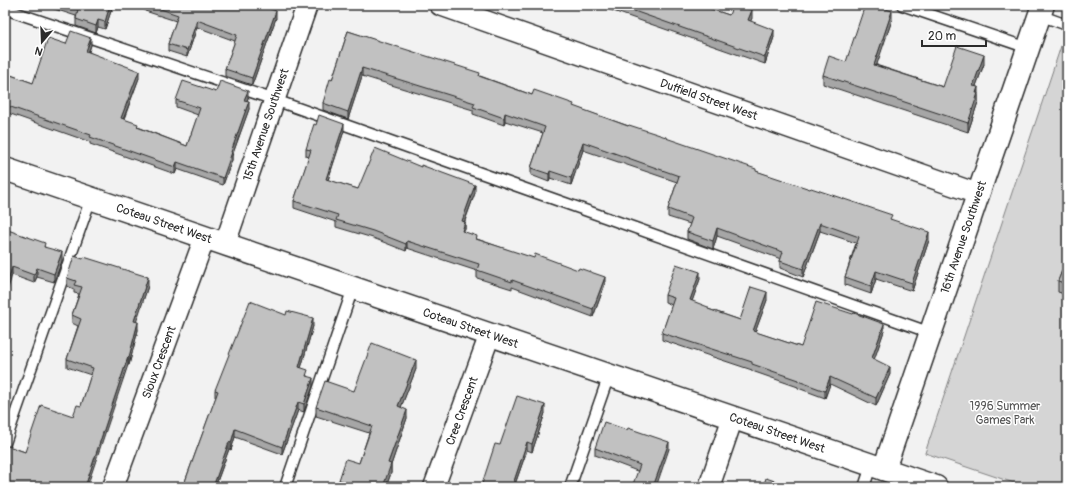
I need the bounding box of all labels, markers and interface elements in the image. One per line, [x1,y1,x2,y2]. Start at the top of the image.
north arrow [22,22,62,62]
scale bar [922,22,986,48]
text: 20 m [928,29,957,44]
text: N [33,43,45,58]
street label: 15th Avenue Southwest [240,67,293,183]
street label: Duffield Street West [658,76,760,124]
street label: 16th Avenue Southwest [938,179,990,296]
street label: Coteau Street West [114,200,214,247]
street label: Coteau Street West [421,305,520,352]
street label: Sioux Crescent [139,324,180,401]
street label: Cree Crescent [443,375,482,447]
park label: 1996 Summer Games Park [970,399,1041,428]
street label: Coteau Street West [727,410,827,457]

